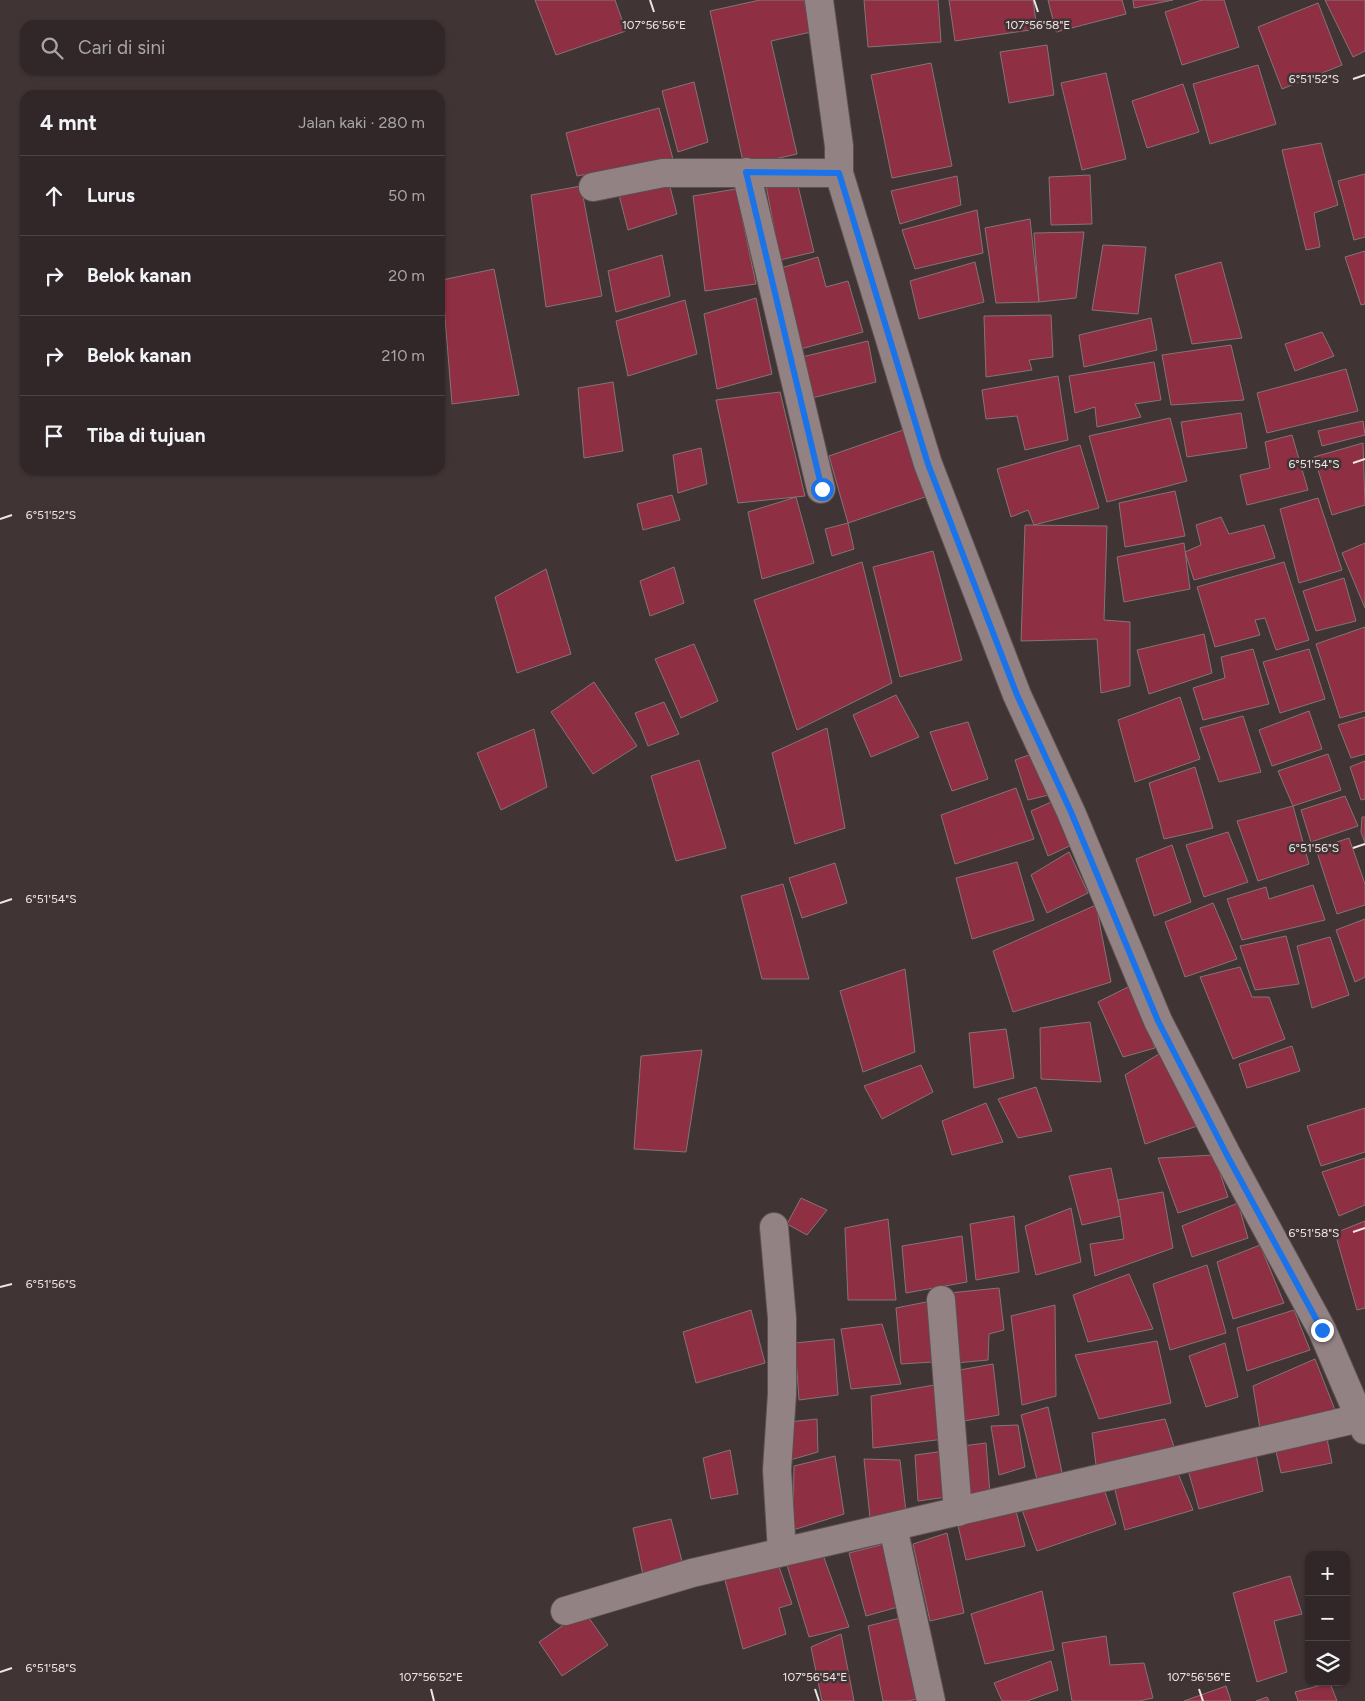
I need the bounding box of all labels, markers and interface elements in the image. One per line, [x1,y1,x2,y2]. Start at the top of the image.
text: 107°56'56"E [622,18,686,32]
text: 107°56'58"E [1006,18,1070,32]
search box [20,20,445,75]
icon: search [38,34,66,62]
text: Cari di sini [78,36,165,59]
text: 6°51'52"S [1289,72,1339,86]
text: 4 mnt [40,110,97,135]
text: Jalan kaki · 280 m [298,113,425,132]
icon: ahead [40,182,68,210]
text: Lurus [87,184,135,207]
text: 50 m [388,186,425,205]
icon: right [40,262,68,290]
text: Belok kanan [87,264,191,287]
text: 20 m [388,266,425,285]
icon: right [40,342,68,370]
text: Belok kanan [87,344,191,367]
text: 210 m [382,346,425,365]
icon: arrive [40,422,68,450]
text: Tiba di tujuan [87,424,206,447]
text: 6°51'54"S [1288,457,1340,471]
route start [811,478,834,501]
text: 6°51'52"S [26,508,76,522]
text: 6°51'56"S [1289,841,1339,855]
text: 6°51'54"S [25,892,77,906]
text: 6°51'58"S [1289,1226,1339,1240]
text: 6°51'56"S [26,1277,76,1291]
route end [1311,1319,1334,1342]
map controls [1305,1551,1350,1686]
button: + [1305,1551,1350,1596]
button: − [1305,1596,1350,1641]
button: layers [1305,1641,1350,1686]
text: 6°51'58"S [26,1661,76,1675]
text: 107°56'52"E [399,1670,463,1684]
text: 107°56'54"E [783,1670,847,1684]
text: 107°56'56"E [1167,1670,1231,1684]

